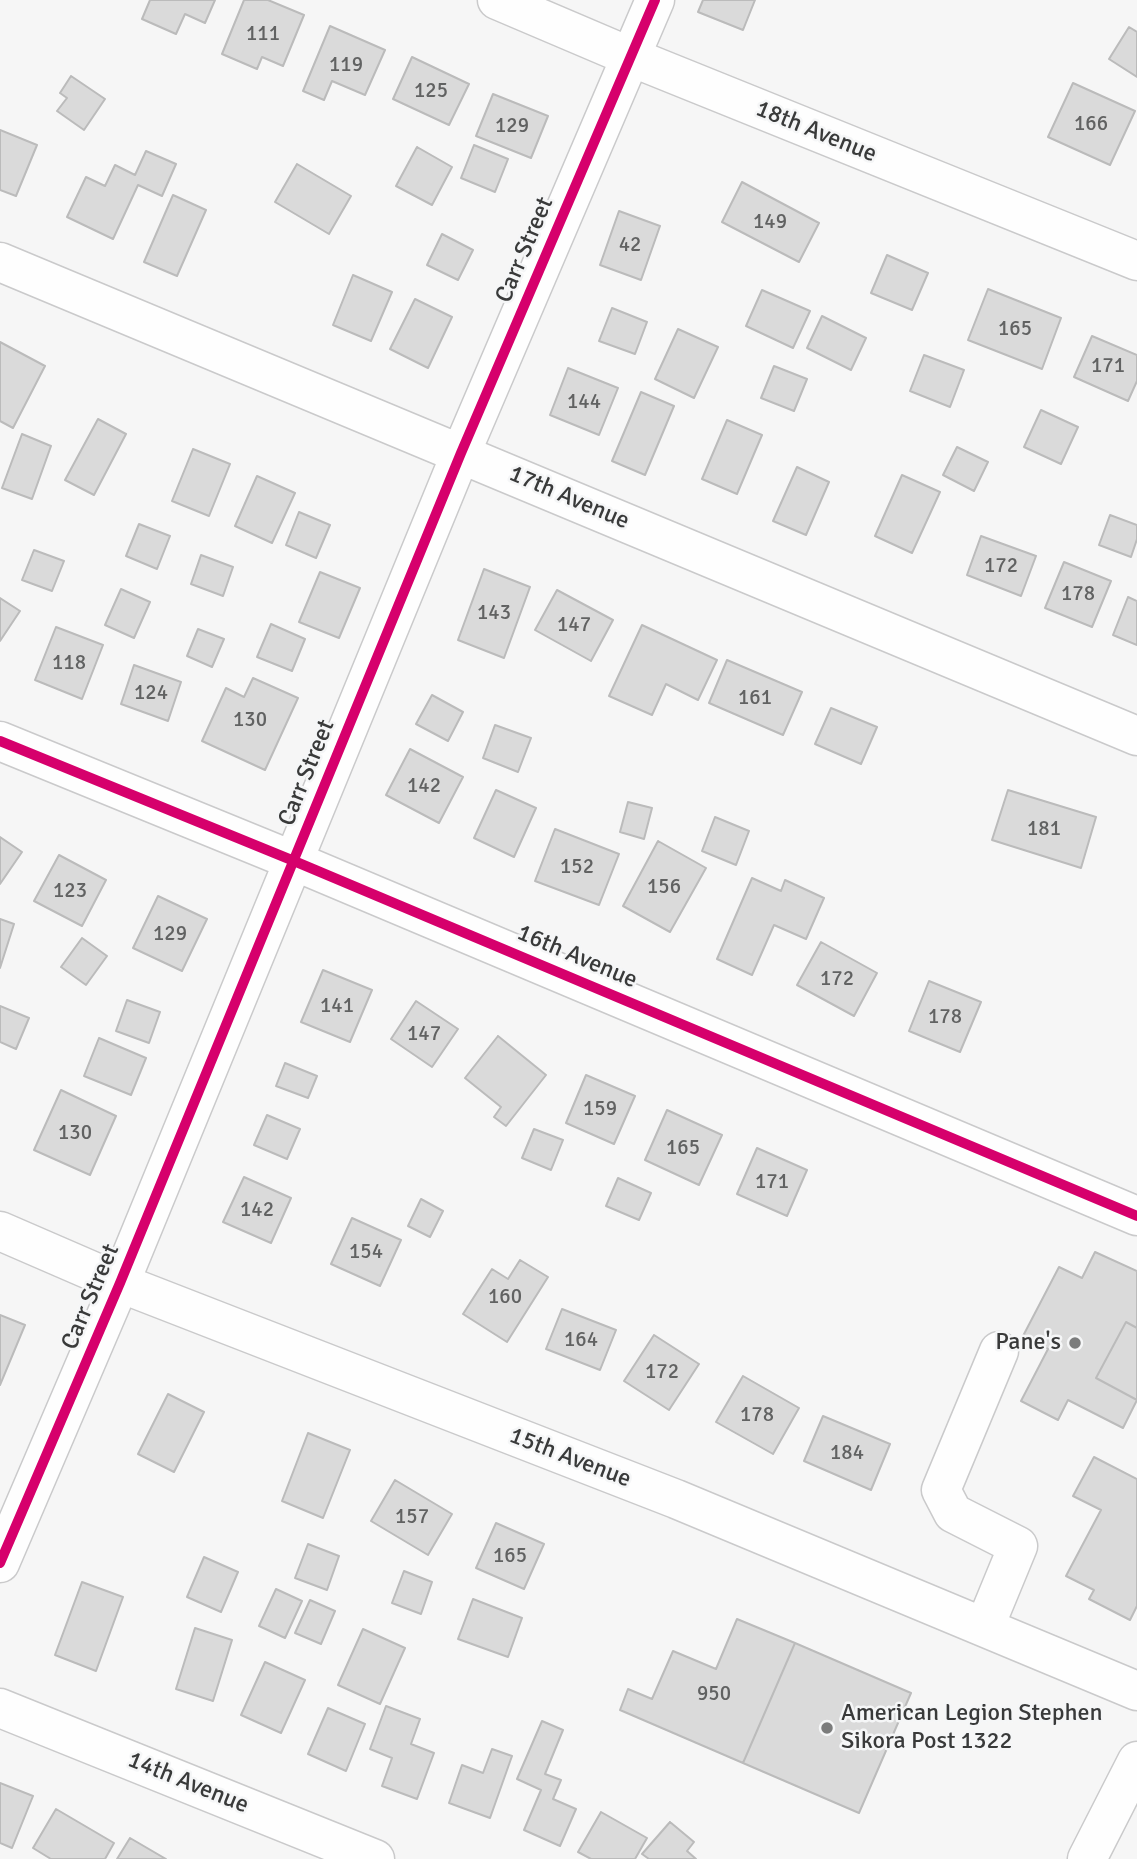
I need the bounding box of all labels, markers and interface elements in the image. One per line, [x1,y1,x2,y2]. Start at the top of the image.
house number: 111 [246,21,280,47]
house number: 119 [329,52,363,78]
house number: 125 [414,78,448,104]
street label: 18th Avenue [751,95,881,169]
house number: 166 [1074,111,1108,137]
house number: 129 [495,113,529,139]
street label: Carr Street [490,193,560,307]
house number: 149 [753,209,787,235]
house number: 42 [619,232,641,258]
house number: 165 [998,316,1032,342]
house number: 171 [1091,353,1125,379]
house number: 144 [567,389,601,415]
street label: 17th Avenue [505,460,633,536]
house number: 172 [984,553,1018,579]
house number: 178 [1061,581,1095,607]
house number: 143 [477,600,511,626]
house number: 147 [557,612,591,638]
house number: 118 [52,650,86,676]
house number: 124 [134,680,168,706]
house number: 161 [738,685,772,711]
house number: 130 [233,707,267,733]
street label: Carr Street [273,716,341,830]
house number: 142 [407,773,441,799]
house number: 181 [1027,816,1061,842]
house number: 152 [560,854,594,880]
house number: 156 [647,874,681,900]
house number: 123 [53,878,87,904]
street label: 16th Avenue [513,919,641,995]
house number: 129 [153,921,187,947]
house number: 172 [820,966,854,992]
house number: 141 [320,993,354,1019]
house number: 178 [928,1004,962,1030]
house number: 147 [407,1021,441,1047]
house number: 159 [583,1096,617,1122]
house number: 130 [58,1120,92,1146]
house number: 165 [666,1135,700,1161]
house number: 171 [755,1169,789,1195]
house number: 142 [240,1197,274,1223]
house number: 154 [349,1239,383,1265]
street label: Carr Street [56,1240,126,1354]
house number: 160 [488,1284,522,1310]
house number: 164 [564,1327,598,1353]
place label: Pane's [995,1329,1061,1357]
marker: Pane's [1067,1335,1083,1351]
house number: 172 [645,1359,679,1385]
house number: 178 [740,1402,774,1428]
street label: 15th Avenue [505,1422,635,1494]
house number: 184 [830,1440,864,1466]
house number: 157 [395,1504,429,1530]
house number: 165 [493,1543,527,1569]
house number: 950 [697,1681,731,1707]
place label: American Legion Stephen Sikora Post 1322 [841,1700,1103,1756]
marker: American Legion Stephen Sikora Post 1322 [819,1720,835,1736]
street label: 14th Avenue [123,1746,253,1820]

